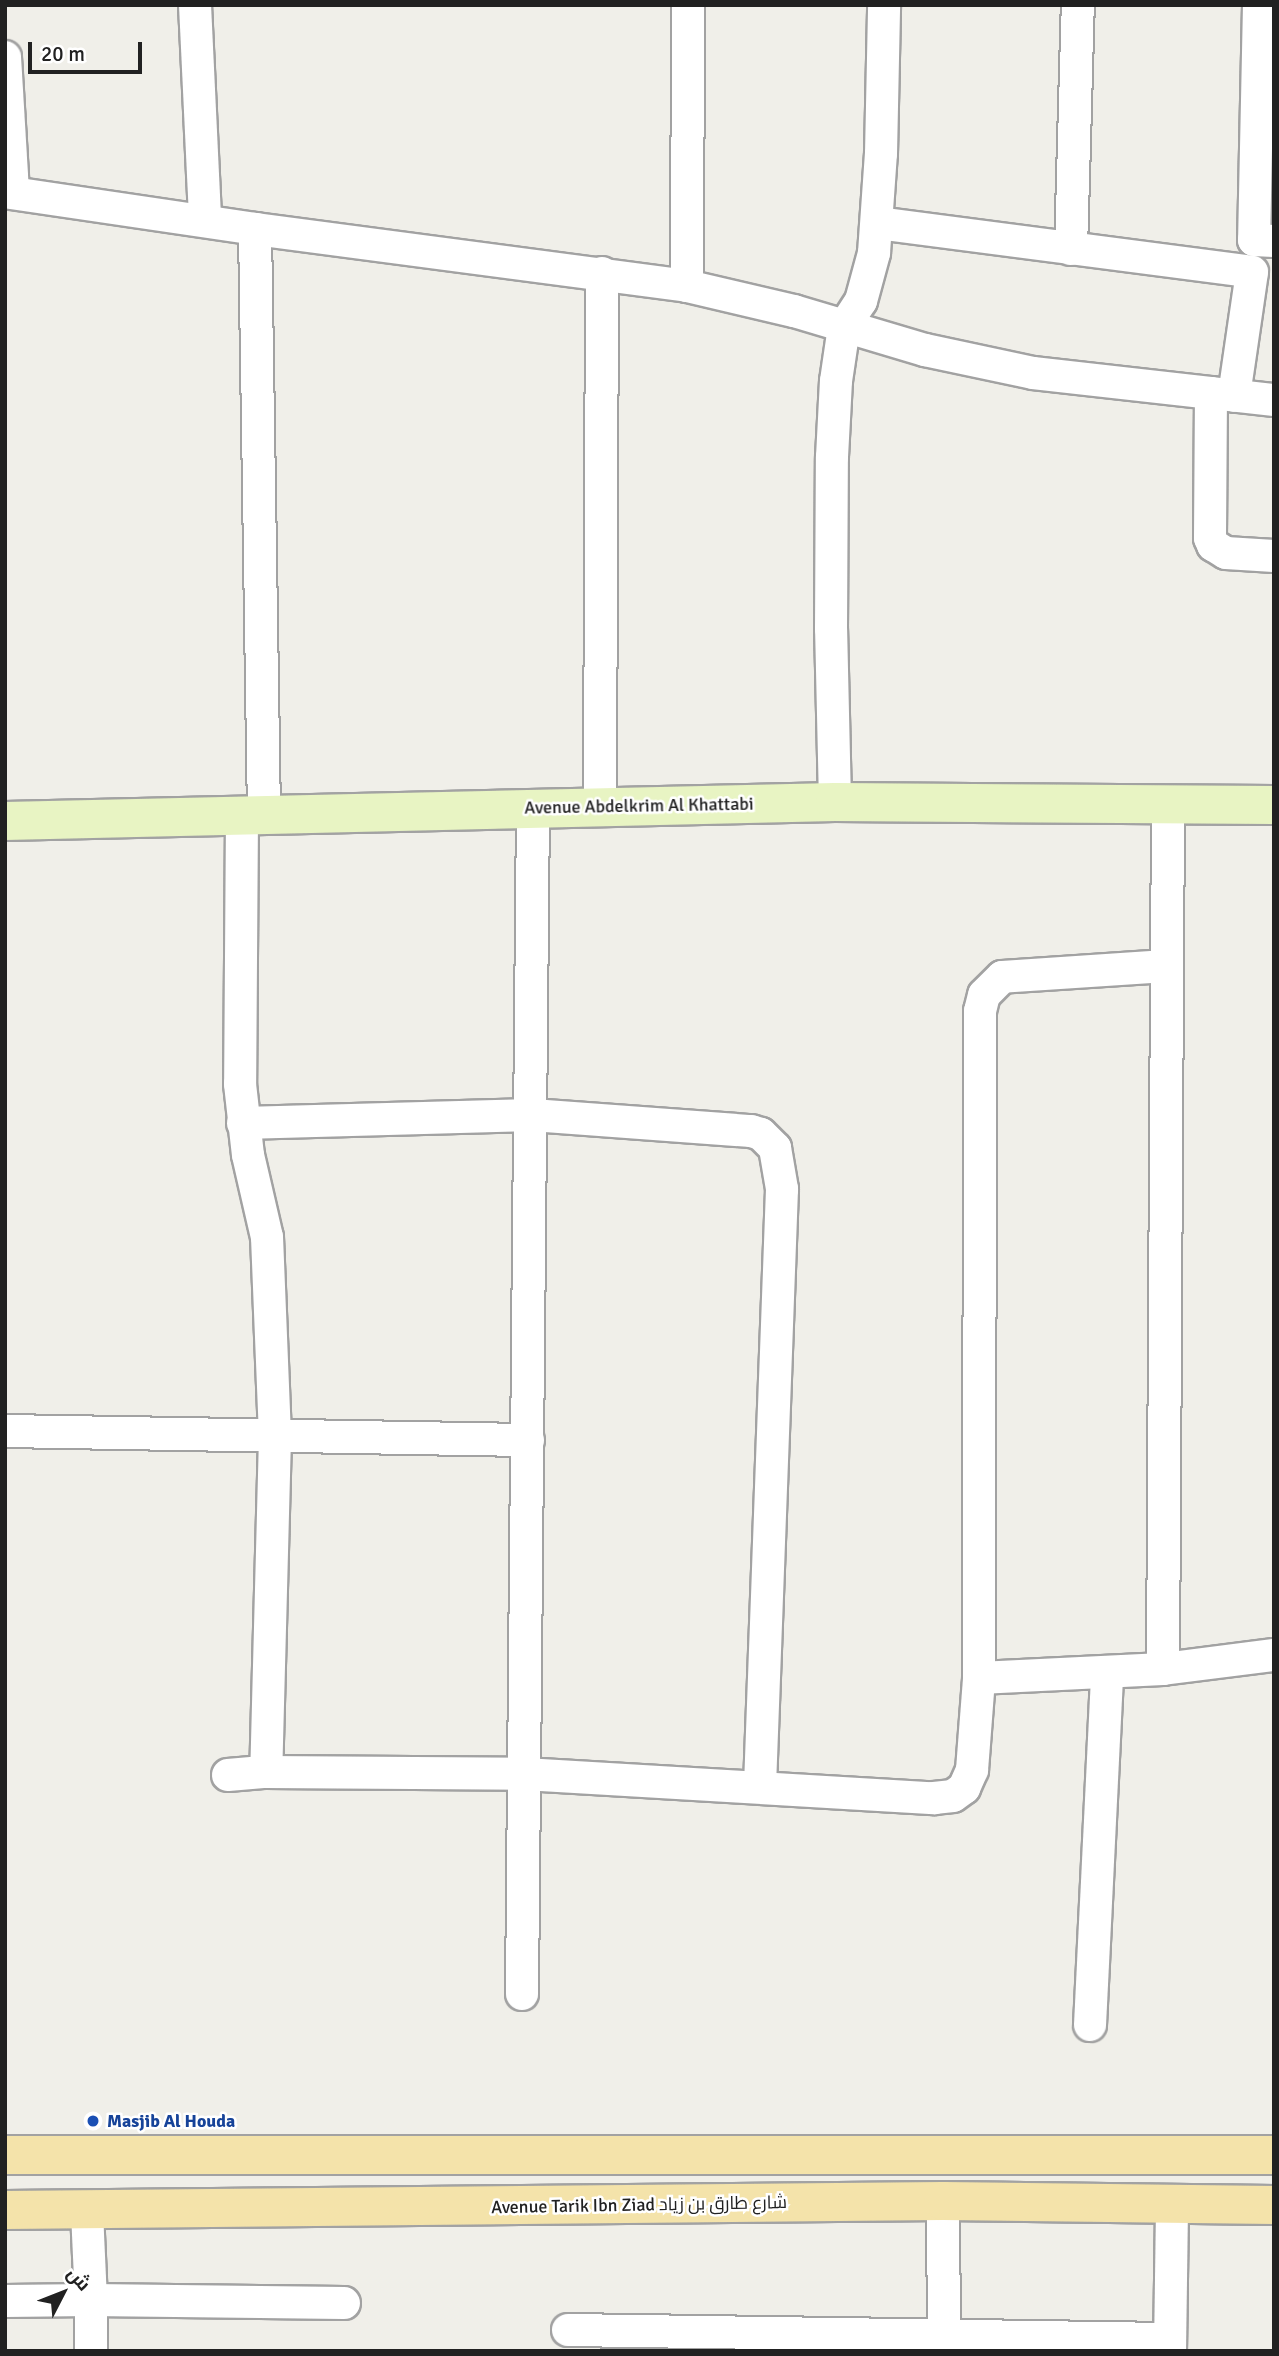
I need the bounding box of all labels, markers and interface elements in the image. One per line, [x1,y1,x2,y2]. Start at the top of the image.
scale bar [32,28,145,72]
text: 20 m [41,41,85,67]
street label: Avenue Abdelkrim Al Khattabi [524,793,754,819]
place label: Masjib Al Houda [107,2110,235,2132]
marker: Masjib Al Houda [85,2113,101,2129]
street label: Avenue Tarik Ibn Ziad شارع طارق بن زياد [491,2192,787,2218]
north arrow [28,2258,98,2328]
text: ش [62,2262,96,2296]

